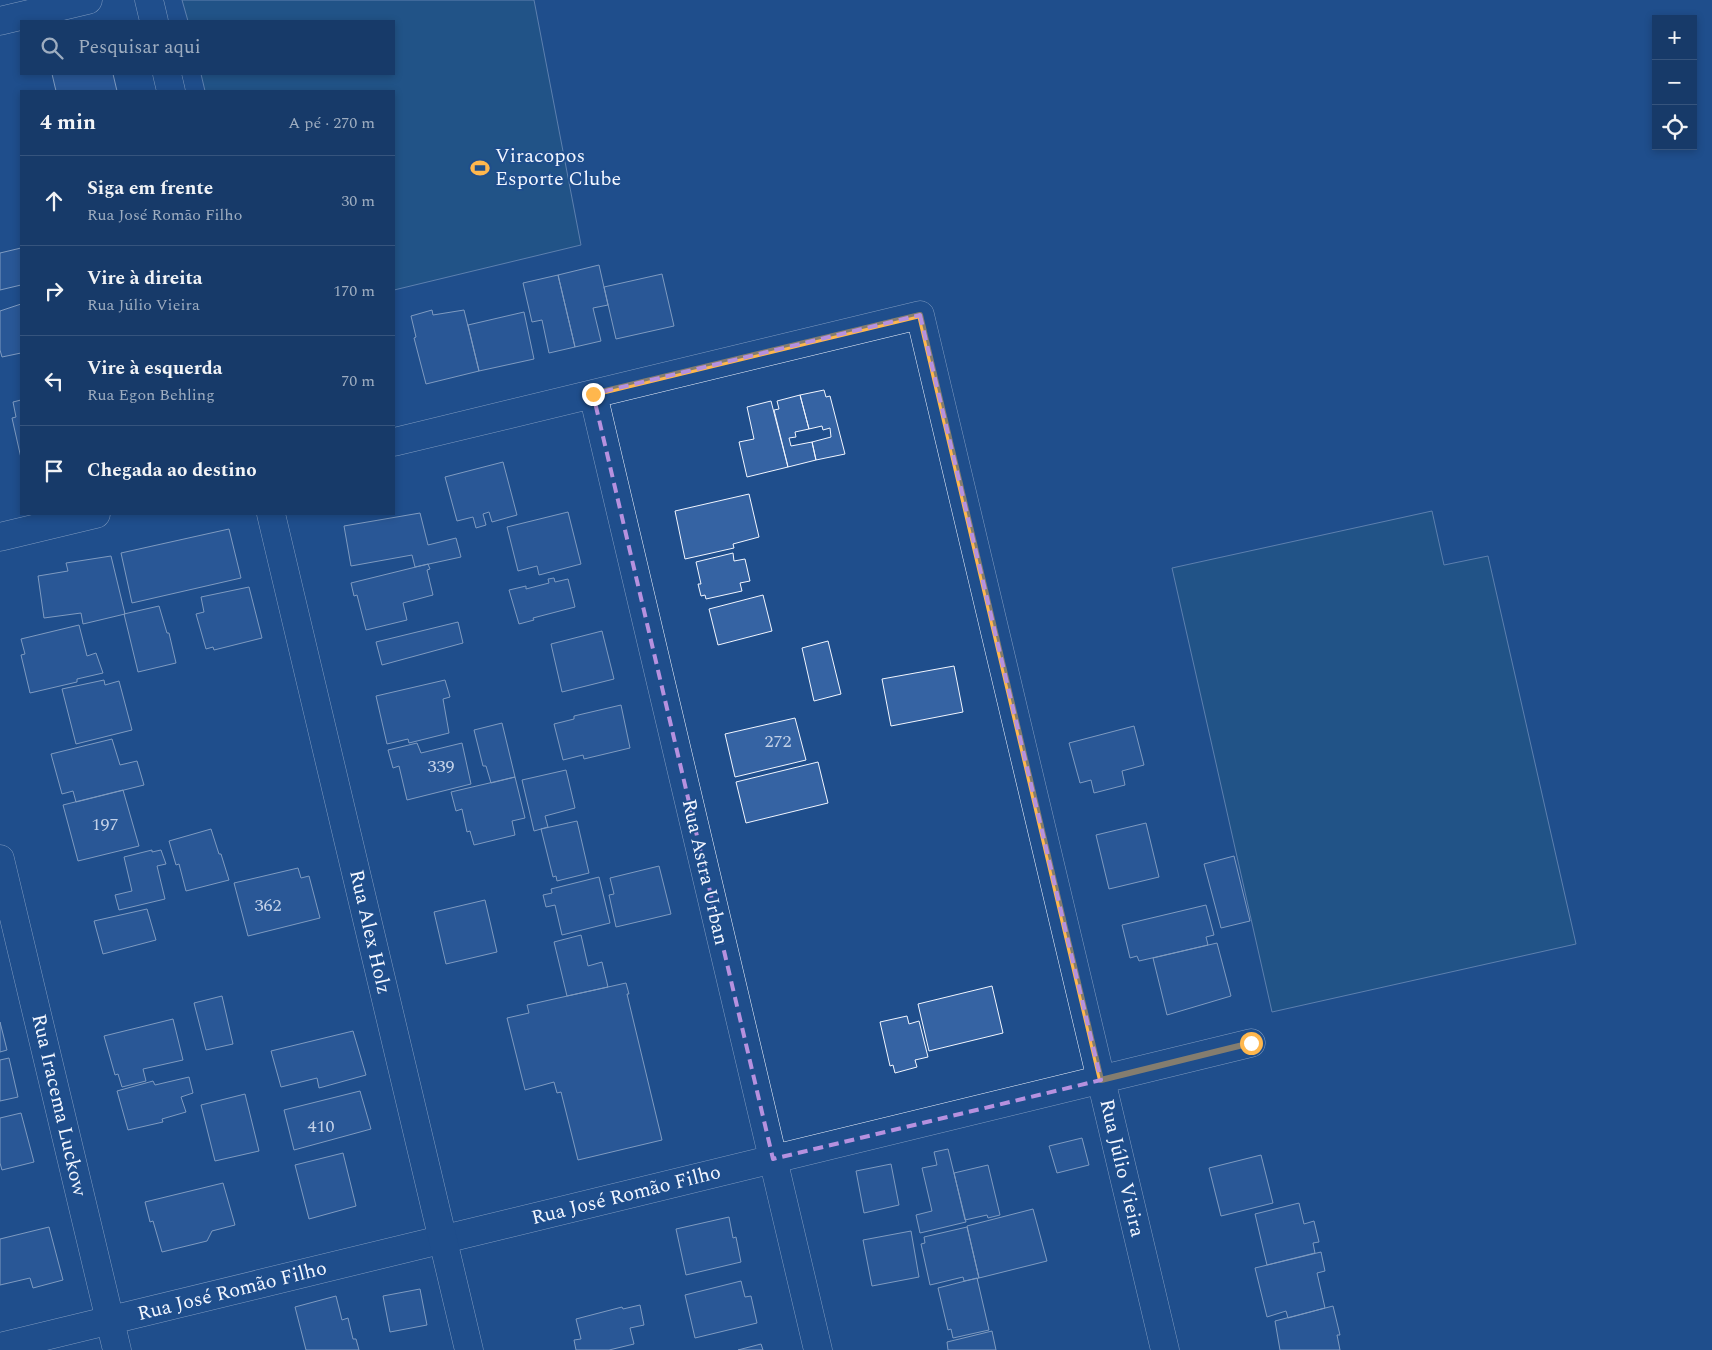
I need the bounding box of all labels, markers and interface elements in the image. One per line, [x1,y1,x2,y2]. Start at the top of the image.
map controls [1652,15,1697,150]
button: + [1652,15,1697,60]
search box [20,20,395,75]
text: Pesquisar aqui [78,33,201,62]
icon: search [38,34,66,62]
button: − [1652,60,1697,105]
button: locate [1652,105,1697,150]
text: 4 min [40,107,96,139]
text: A pé · 270 m [288,111,375,135]
place label: Viracopos Esporte Clube [495,141,621,194]
sports icon: Viracopos Esporte Clube [469,157,491,179]
text: Siga em frente [87,174,213,203]
icon: ahead [40,187,68,215]
text: 30 m [341,189,375,213]
text: Rua José Romão Filho [87,203,242,227]
text: Vire à direita [87,264,203,293]
icon: right [40,277,68,305]
text: 170 m [333,279,375,303]
text: Rua Júlio Vieira [87,293,200,317]
text: Vire à esquerda [87,354,223,383]
icon: left [40,367,68,395]
text: 70 m [341,369,375,393]
text: Rua Egon Behling [87,383,215,407]
route end [582,383,605,406]
text: Chegada ao destino [87,456,257,485]
icon: arrive [40,457,68,485]
house number: 272 [765,728,792,755]
house number: 339 [428,753,455,780]
street label: Rua Astra Urban [674,796,736,948]
house number: 197 [92,811,119,838]
street label: Rua Alex Holz [341,867,399,997]
house number: 362 [255,892,282,919]
street label: Rua Iracema Luckow [23,1011,95,1200]
route start [1240,1032,1263,1055]
street label: Rua Júlio Vieira [1092,1096,1153,1240]
house number: 410 [308,1113,335,1140]
street label: Rua José Romão Filho [528,1157,724,1233]
street label: Rua José Romão Filho [134,1253,330,1329]

